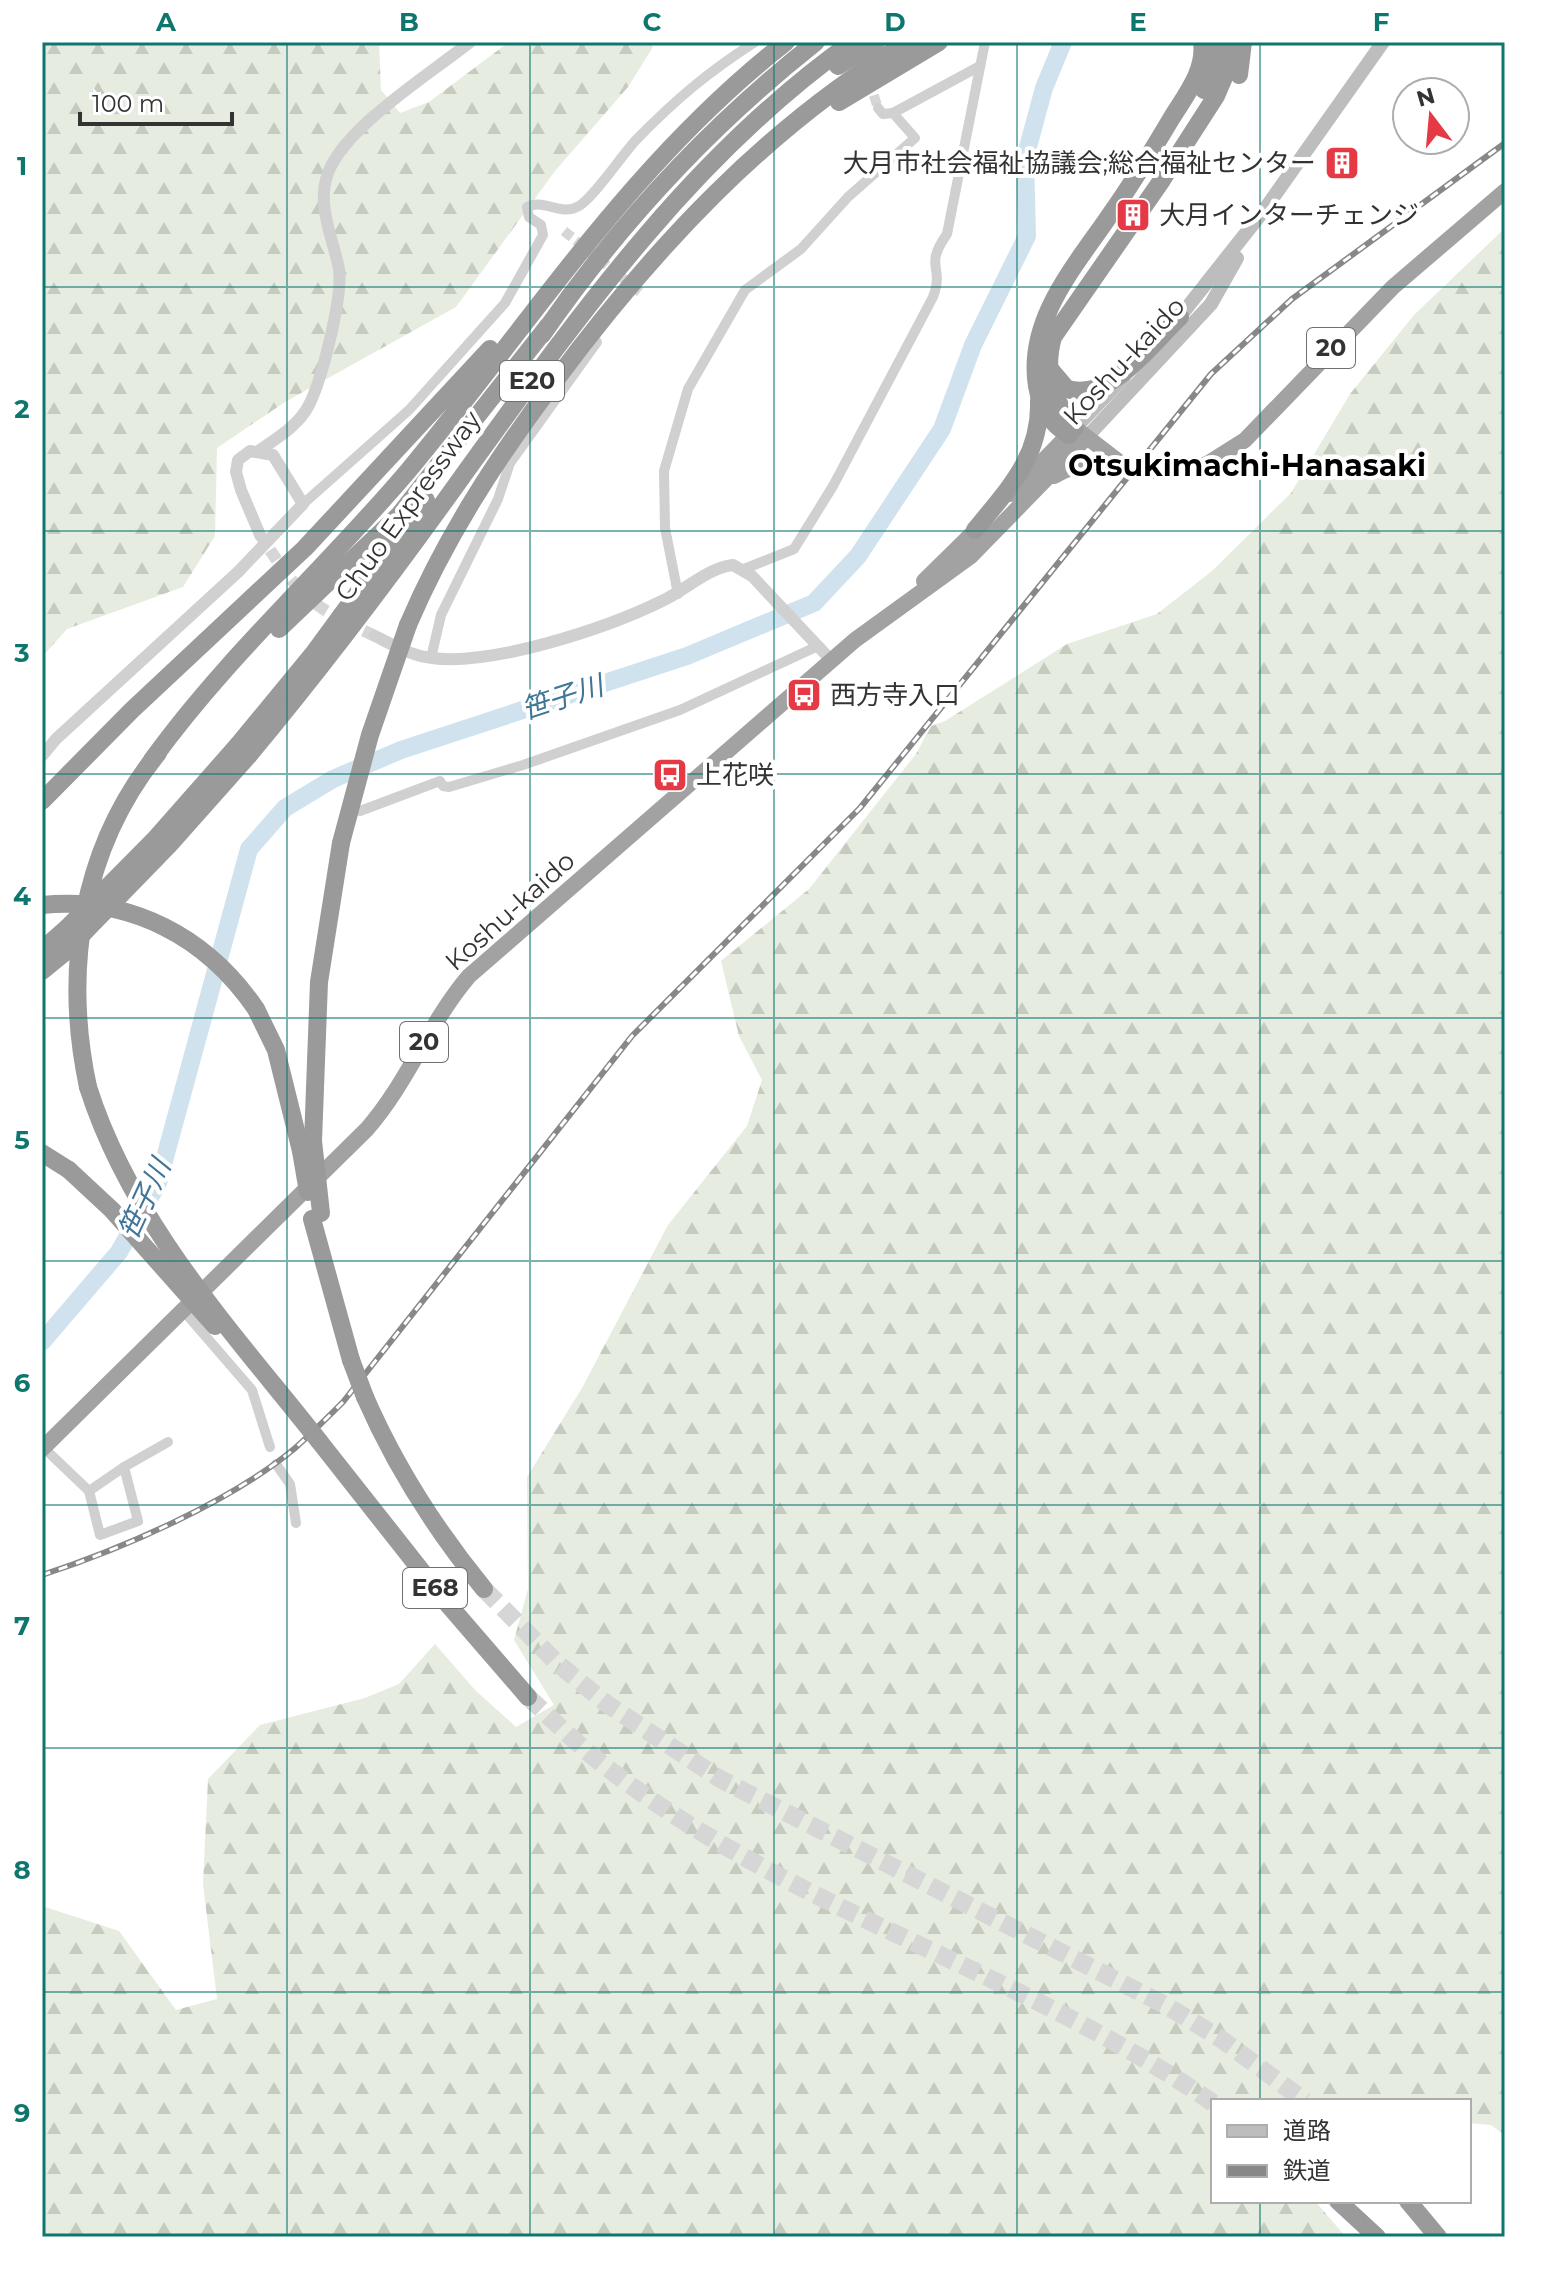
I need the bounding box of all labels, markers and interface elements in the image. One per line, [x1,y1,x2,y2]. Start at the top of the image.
text: A [155,6,177,38]
text: B [399,6,419,38]
text: C [643,6,662,38]
text: D [884,6,906,38]
text: E [1129,6,1147,38]
text: F [1373,6,1389,38]
scale bar [80,76,232,126]
north arrow [1391,76,1471,156]
text: N [1413,82,1438,113]
text: 100 m [92,89,164,118]
building icon: 大月市社会福祉協議会;総合福祉センター [1323,144,1361,182]
place label: 大月市社会福祉協議会;総合福祉センター [842,147,1316,179]
text: 1 [17,150,27,182]
building icon: 大月インターチェンジ [1114,196,1152,234]
place label: 大月インターチェンジ [1159,199,1419,231]
street label: Koshu-kaido [1057,290,1191,432]
road number: 20 [1307,328,1355,368]
road number: E20 [500,361,564,401]
text: 2 [14,393,30,425]
street label: Chuo Expressway [328,404,488,607]
district label: Otsukimachi-Hanasaki [1068,447,1426,484]
text: 3 [13,637,30,669]
water label: 笹子川 [517,667,610,726]
bus stop icon: 西方寺入口 [785,676,823,714]
place label: 西方寺入口 [830,679,960,711]
bus stop icon: 上花咲 [651,756,689,794]
place label: 上花咲 [696,759,774,791]
street label: Koshu-kaido [439,844,581,978]
text: 4 [13,880,31,912]
road number: 20 [400,1022,448,1062]
text: 5 [14,1124,30,1156]
water label: 笹子川 [111,1151,178,1244]
text: 6 [14,1367,31,1399]
road number: E68 [403,1568,467,1608]
text: 7 [14,1610,30,1642]
text: 8 [13,1854,31,1886]
text: 9 [14,2097,30,2129]
legend [1211,2099,1471,2203]
text: 道路 [1283,2116,1331,2145]
text: 鉄道 [1283,2156,1331,2185]

